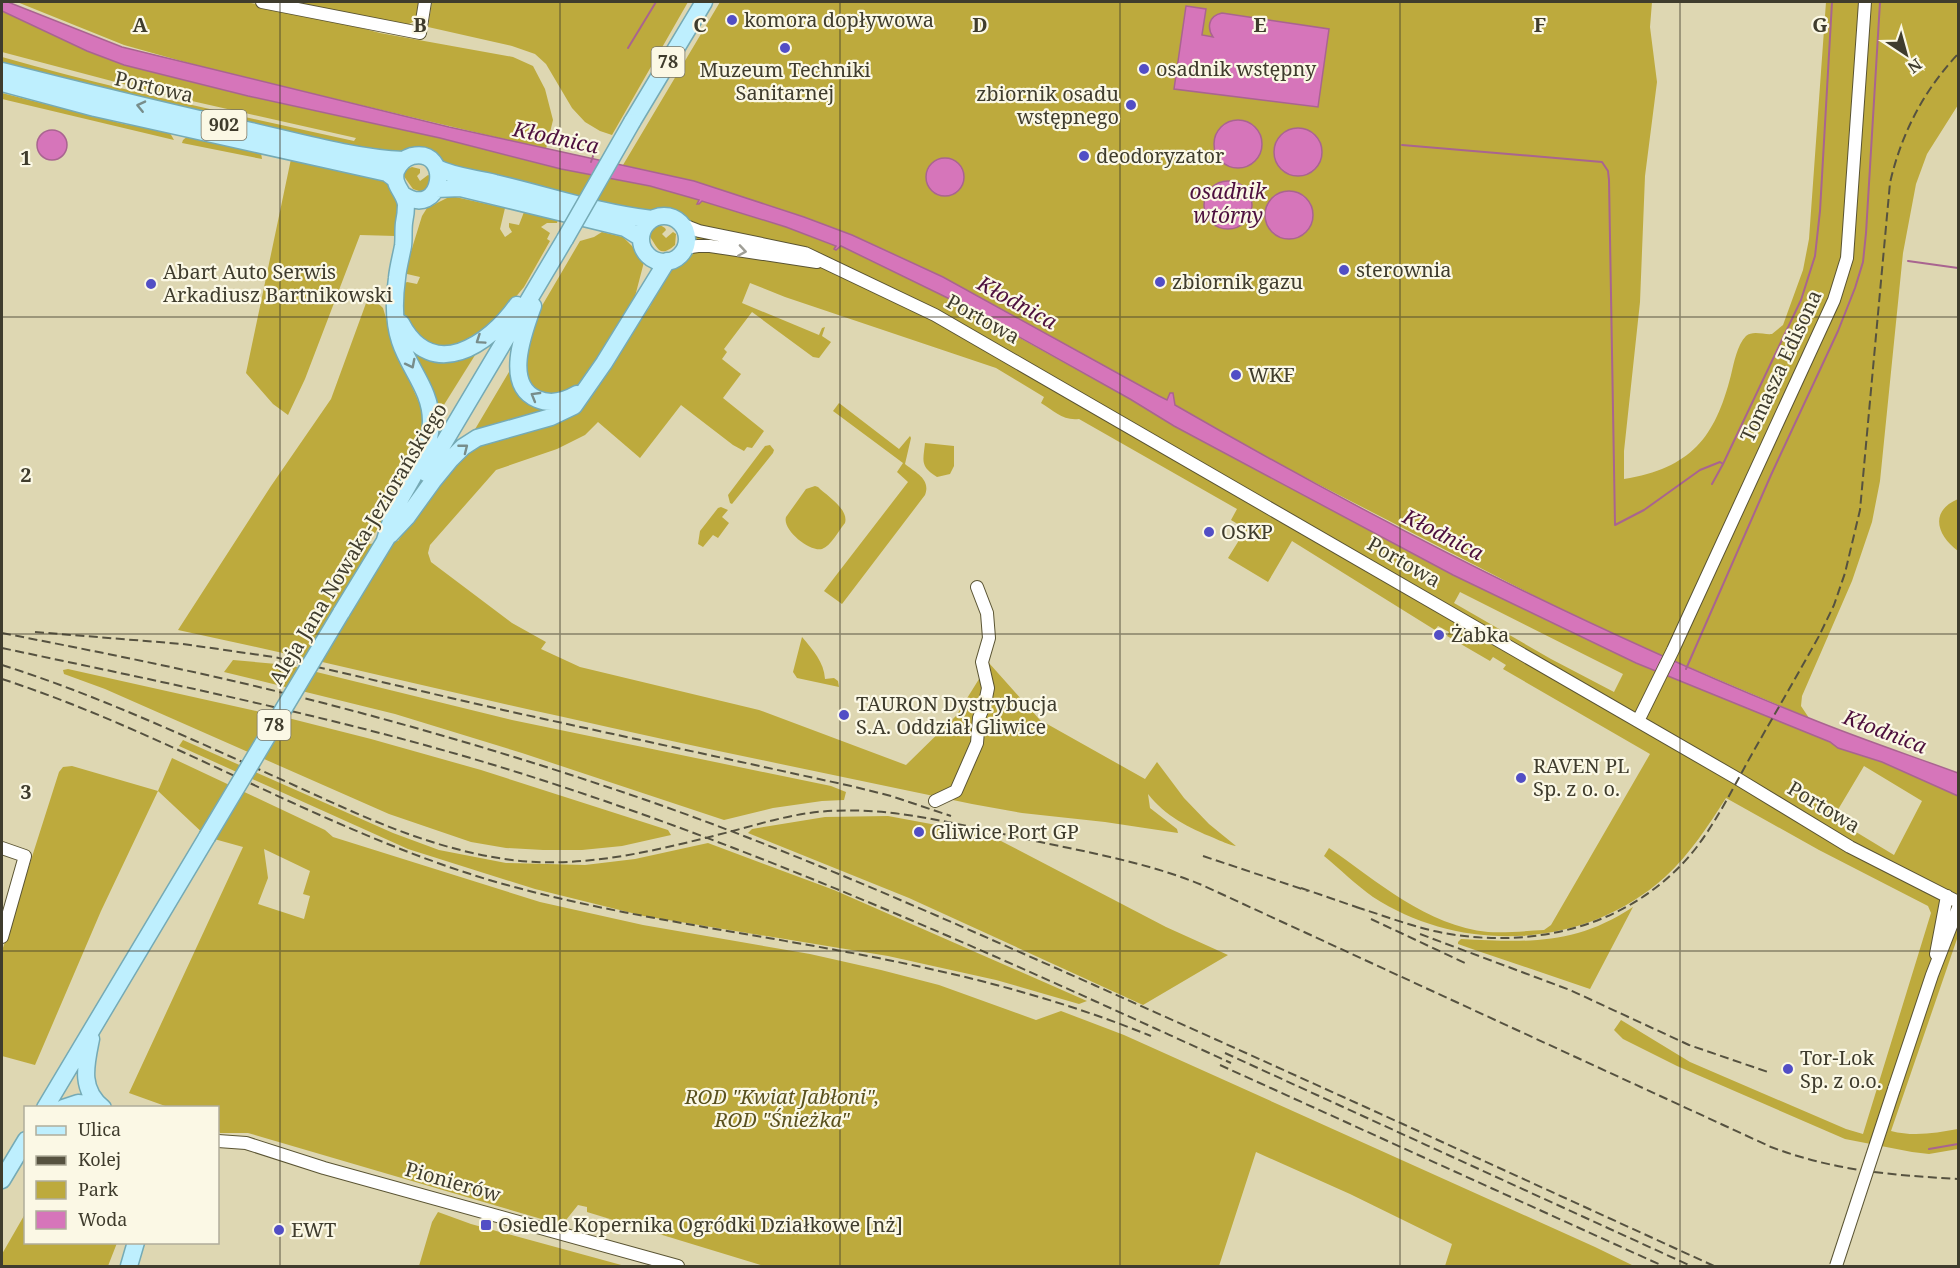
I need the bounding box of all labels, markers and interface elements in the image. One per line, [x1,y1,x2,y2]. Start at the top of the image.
place label: komora dopływowa [744,6,934,33]
text: A [132,11,148,38]
text: B [413,11,427,38]
text: C [693,11,707,38]
text: D [972,11,988,38]
text: E [1253,11,1267,38]
text: F [1534,11,1546,38]
text: G [1812,11,1828,38]
marker: komora dopływowa [725,13,739,27]
north arrow [1876,24,1936,84]
marker: Muzeum Techniki Sanitarnej [778,41,792,55]
road number: 78 [652,47,684,77]
text: N [1903,54,1926,79]
place label: osadnik wstępny [1156,55,1317,82]
place label: Muzeum Techniki Sanitarnej [699,56,871,106]
marker: osadnik wstępny [1137,62,1151,76]
street label: Portowa [112,64,196,109]
place label: zbiornik osadu wstępnego [976,80,1119,130]
marker: zbiornik osadu wstępnego [1124,98,1138,112]
one-way arrow [137,100,147,113]
road number: 902 [202,110,246,140]
water label: Kłodnica [510,114,603,160]
place label: deodoryzator [1096,142,1225,169]
text: 1 [20,144,32,171]
marker: deodoryzator [1077,149,1091,163]
water label: osadnik wtórny [1189,177,1268,229]
one-way arrow [737,244,747,257]
place label: sterownia [1356,256,1452,283]
place label: Abart Auto Serwis Arkadiusz Bartnikowski [163,258,393,308]
marker: sterownia [1337,263,1351,277]
water label: Kłodnica [972,268,1063,336]
place label: zbiornik gazu [1172,268,1303,295]
marker: zbiornik gazu [1153,275,1167,289]
marker: Abart Auto Serwis Arkadiusz Bartnikowski [144,277,158,291]
street label: Tomasza Edisona [1734,286,1828,446]
street label: Portowa [942,287,1025,350]
one-way arrow [475,333,486,344]
one-way arrow [404,357,415,368]
place label: WKF [1248,361,1295,388]
marker: WKF [1229,368,1243,382]
one-way arrow [531,392,541,404]
street label: Aleja Jana Nowaka-Jeziorańskiego [262,398,453,690]
one-way arrow [457,444,468,455]
text: 2 [20,461,32,488]
water label: Kłodnica [1397,501,1489,567]
place label: OSKP [1221,518,1273,545]
marker: OSKP [1202,525,1216,539]
street label: Portowa [1363,530,1446,593]
place label: Żabka [1451,621,1509,648]
marker: Żabka [1432,628,1446,642]
place label: TAURON Dystrybucja S.A. Oddział Gliwice [856,690,1058,740]
water label: Kłodnica [1839,702,1932,760]
marker: TAURON Dystrybucja S.A. Oddział Gliwice [837,708,851,722]
road number: 78 [258,710,290,740]
place label: RAVEN PL Sp. z o. o. [1533,752,1630,802]
marker: RAVEN PL Sp. z o. o. [1514,771,1528,785]
street label: Portowa [1783,774,1866,839]
text: 3 [20,778,32,805]
place label: Gliwice Port GP [931,818,1079,845]
marker: Gliwice Port GP [912,825,926,839]
place label: Tor-Lok Sp. z o.o. [1800,1044,1882,1094]
marker: Tor-Lok Sp. z o.o. [1781,1062,1795,1076]
park label: ROD "Kwiat Jabłoni", ROD "Śnieżka" [684,1083,879,1133]
legend [24,1106,219,1244]
text: Ulica [78,1117,121,1141]
text: Kolej [78,1147,121,1171]
street label: Pionierów [402,1155,505,1208]
text: Park [78,1177,118,1201]
text: Woda [78,1207,127,1231]
place label: Osiedle Kopernika Ogródki Działkowe [nż] [498,1211,903,1238]
place label: EWT [291,1216,336,1243]
marker: Osiedle Kopernika Ogródki Działkowe [nż] [479,1218,493,1232]
marker: EWT [272,1223,286,1237]

